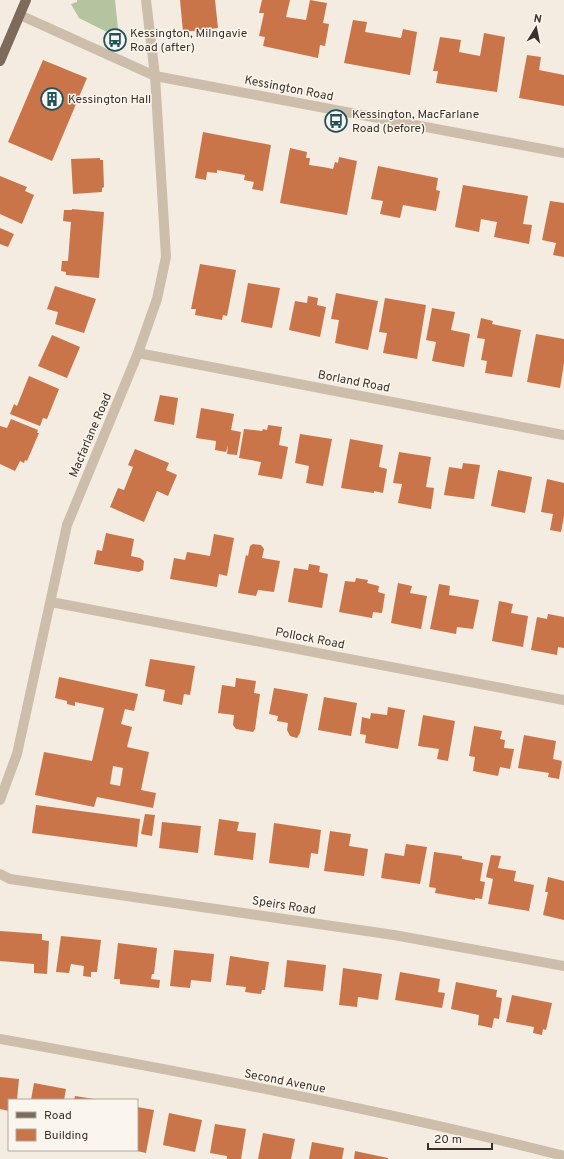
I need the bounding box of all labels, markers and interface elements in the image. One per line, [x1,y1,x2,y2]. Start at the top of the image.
north arrow [516,8,556,48]
text: N [532,12,543,27]
place label: Kessington, Milngavie Road (after) [130,26,247,56]
bus stop icon: Kessington, Milngavie Road (after) [102,27,128,53]
street label: Kessington Road [243,73,335,105]
building icon: Kessington Hall [39,86,65,112]
place label: Kessington Hall [68,92,151,108]
place label: Kessington, MacFarlane Road (before) [352,107,479,137]
bus stop icon: Kessington, MacFarlane Road (before) [323,108,349,134]
street label: Borland Road [316,367,391,397]
street label: Macfarlane Road [66,391,116,480]
street label: Pollock Road [274,624,346,654]
street label: Speirs Road [251,893,317,919]
street label: Second Avenue [243,1066,327,1098]
legend [8,1099,138,1151]
text: Road [44,1108,72,1124]
scale bar [428,1125,492,1151]
text: Building [44,1128,88,1144]
text: 20 m [434,1132,462,1148]

